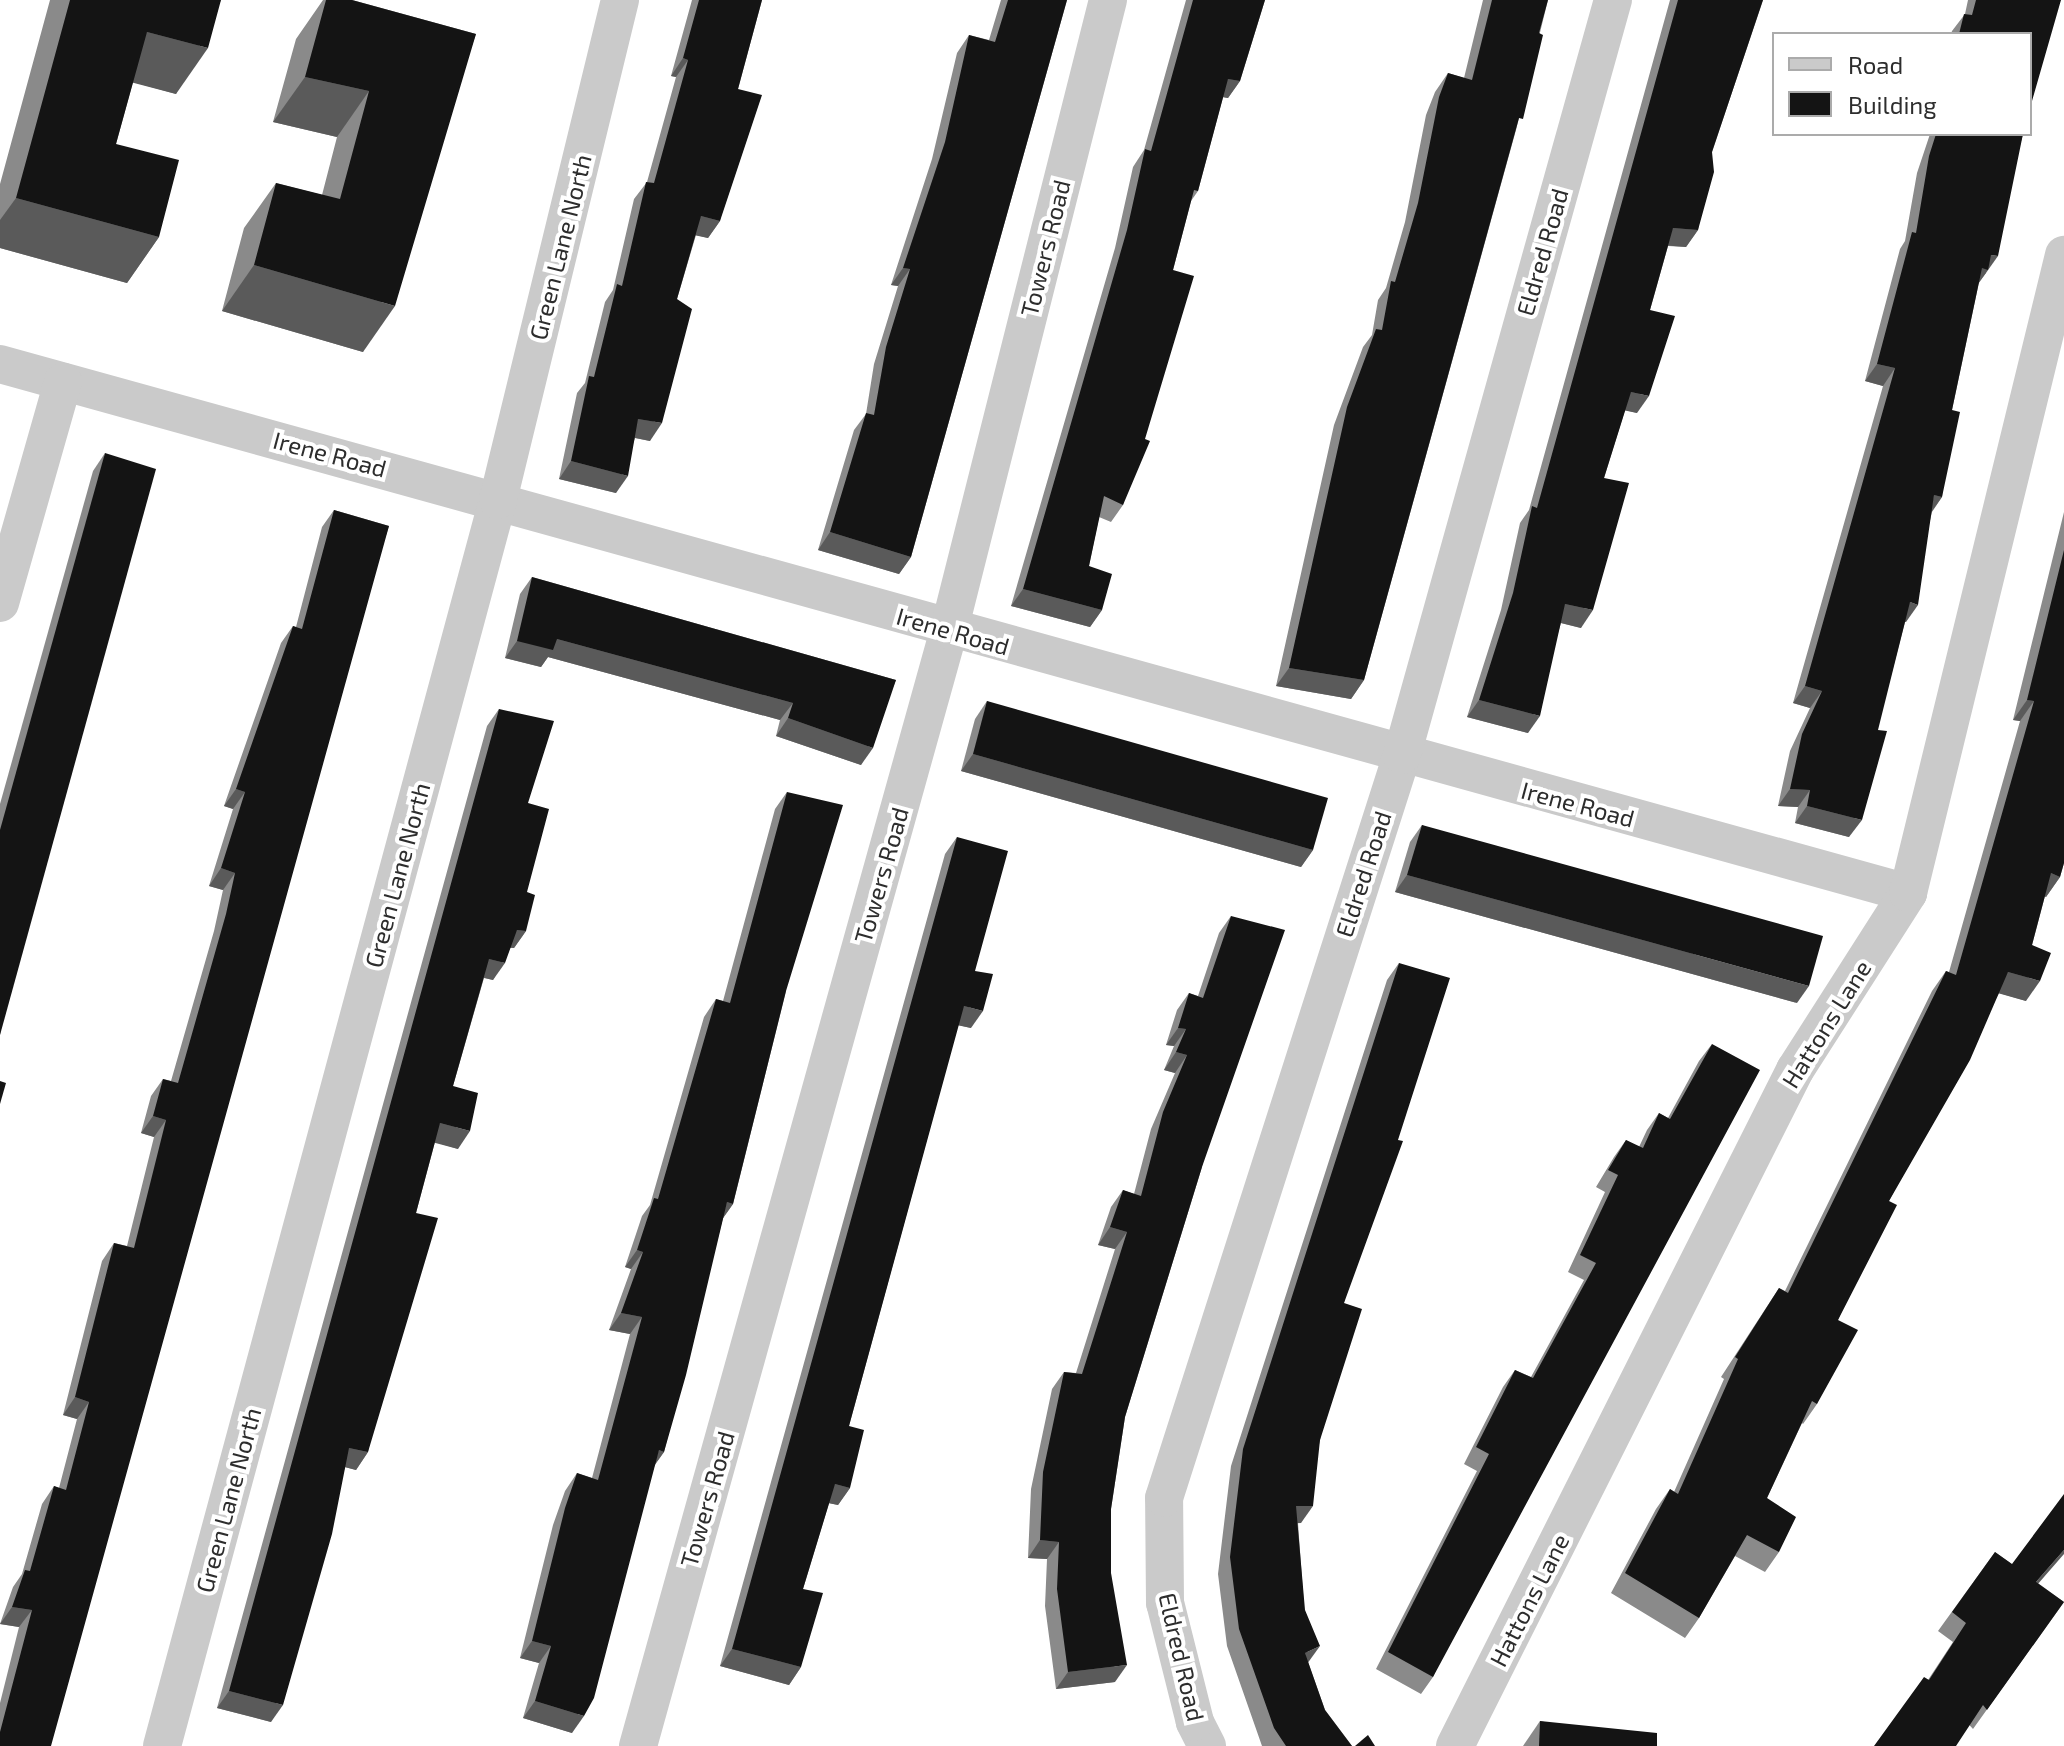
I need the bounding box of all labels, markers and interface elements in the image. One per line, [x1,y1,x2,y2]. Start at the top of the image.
legend [1772,32,2032,136]
text: Road [1848,50,1903,79]
text: Building [1848,90,1937,119]
street label: Green Lane North [523,151,597,343]
street label: Towers Road [1014,177,1076,319]
street label: Eldred Road [1510,185,1574,319]
street label: Irene Road [270,425,390,483]
street label: Irene Road [893,601,1013,661]
street label: Irene Road [1518,775,1638,833]
street label: Green Lane North [358,779,436,971]
street label: Towers Road [848,804,914,946]
street label: Eldred Road [1329,807,1397,941]
street label: Hattons Lane [1775,955,1877,1093]
street label: Green Lane North [189,1404,267,1596]
street label: Towers Road [674,1428,740,1570]
street label: Hattons Lane [1483,1529,1575,1671]
street label: Eldred Road [1153,1590,1211,1724]

